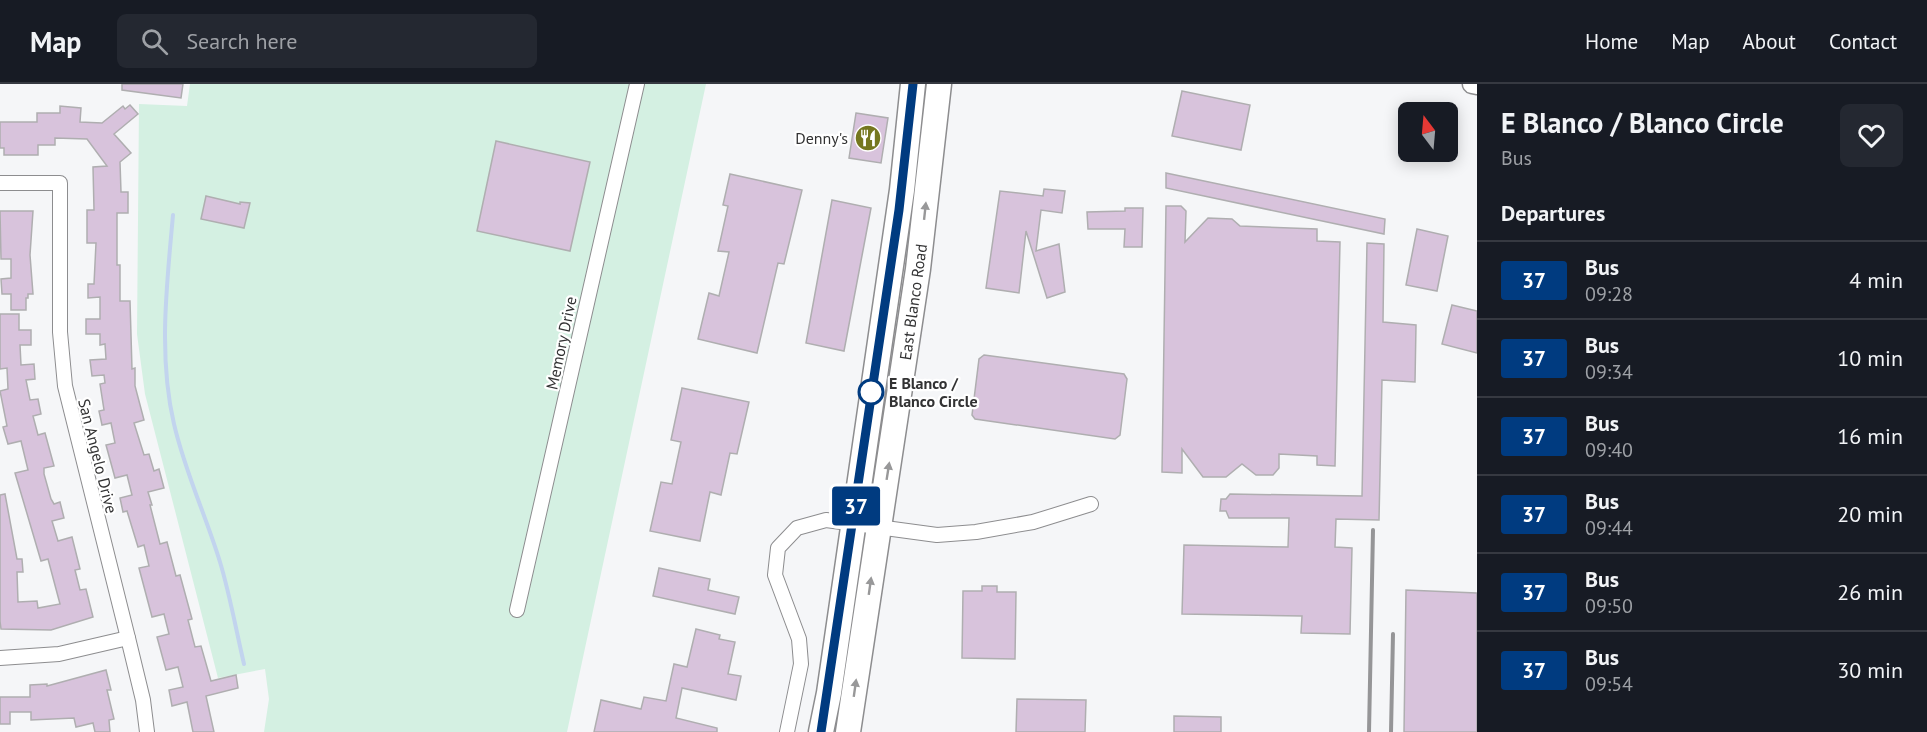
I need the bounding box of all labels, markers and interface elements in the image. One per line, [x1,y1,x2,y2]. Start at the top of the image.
search box [117,14,537,68]
text: Map [30,23,81,60]
icon: search [138,25,171,58]
text: Search here [186,27,297,55]
text: Home [1585,28,1638,55]
text: Map [1671,28,1710,55]
text: About [1743,28,1796,55]
text: Contact [1829,28,1897,55]
north arrow [1398,102,1458,162]
map controls [1398,102,1458,162]
text: E Blanco / Blanco Circle [1501,104,1784,141]
button: heart [1840,104,1903,167]
restaurant icon: Denny's [853,123,883,153]
place label: Denny's [795,128,848,148]
text: Bus [1501,145,1532,171]
text: Departures [1501,199,1605,227]
one-way arrow [920,201,930,220]
street label: East Blanco Road [895,243,931,361]
text: Bus [1585,253,1619,281]
text: 4 min [1849,266,1903,294]
text: 37 [1522,267,1546,294]
text: 09:28 [1585,281,1633,307]
street label: Memory Drive [541,295,581,391]
text: Bus [1585,331,1619,359]
text: 10 min [1837,344,1903,372]
text: 37 [1522,345,1546,372]
text: 09:34 [1585,359,1633,385]
place label: E Blanco / Blanco Circle [889,373,978,411]
marker: E Blanco / Blanco Circle [858,379,884,405]
street label: San Angelo Drive [74,397,122,515]
text: Bus [1585,409,1619,437]
text: 16 min [1837,422,1903,450]
text: 37 [1522,423,1546,450]
text: 09:40 [1585,437,1633,463]
one-way arrow [883,461,892,480]
line badge: 37 [829,486,883,526]
text: Bus [1585,487,1619,515]
text: 37 [844,493,868,520]
text: 20 min [1837,500,1903,528]
text: 37 [1522,501,1546,528]
text: 09:44 [1585,515,1633,541]
text: Bus [1585,565,1619,593]
one-way arrow [866,577,875,596]
text: 26 min [1837,578,1903,606]
text: 37 [1522,579,1546,606]
text: 09:50 [1585,593,1633,619]
text: Bus [1585,643,1619,671]
text: 30 min [1837,656,1903,684]
text: 37 [1522,657,1546,684]
text: 09:54 [1585,671,1633,697]
one-way arrow [851,678,860,697]

